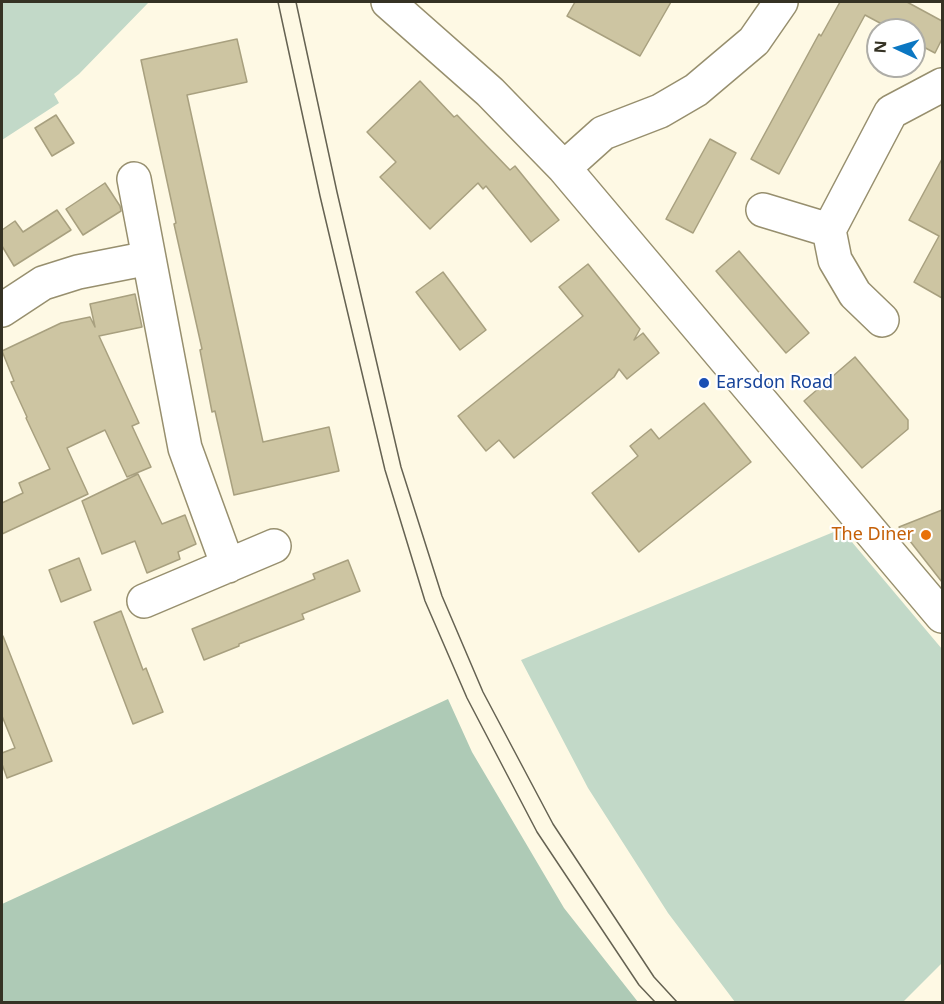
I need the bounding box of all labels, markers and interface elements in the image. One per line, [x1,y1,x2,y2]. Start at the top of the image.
north arrow [866,18,926,78]
text: N [869,40,891,54]
place label: Earsdon Road [716,372,833,394]
marker: Earsdon Road [697,376,711,390]
place label: The Diner [832,524,914,546]
marker: The Diner [919,528,933,542]

